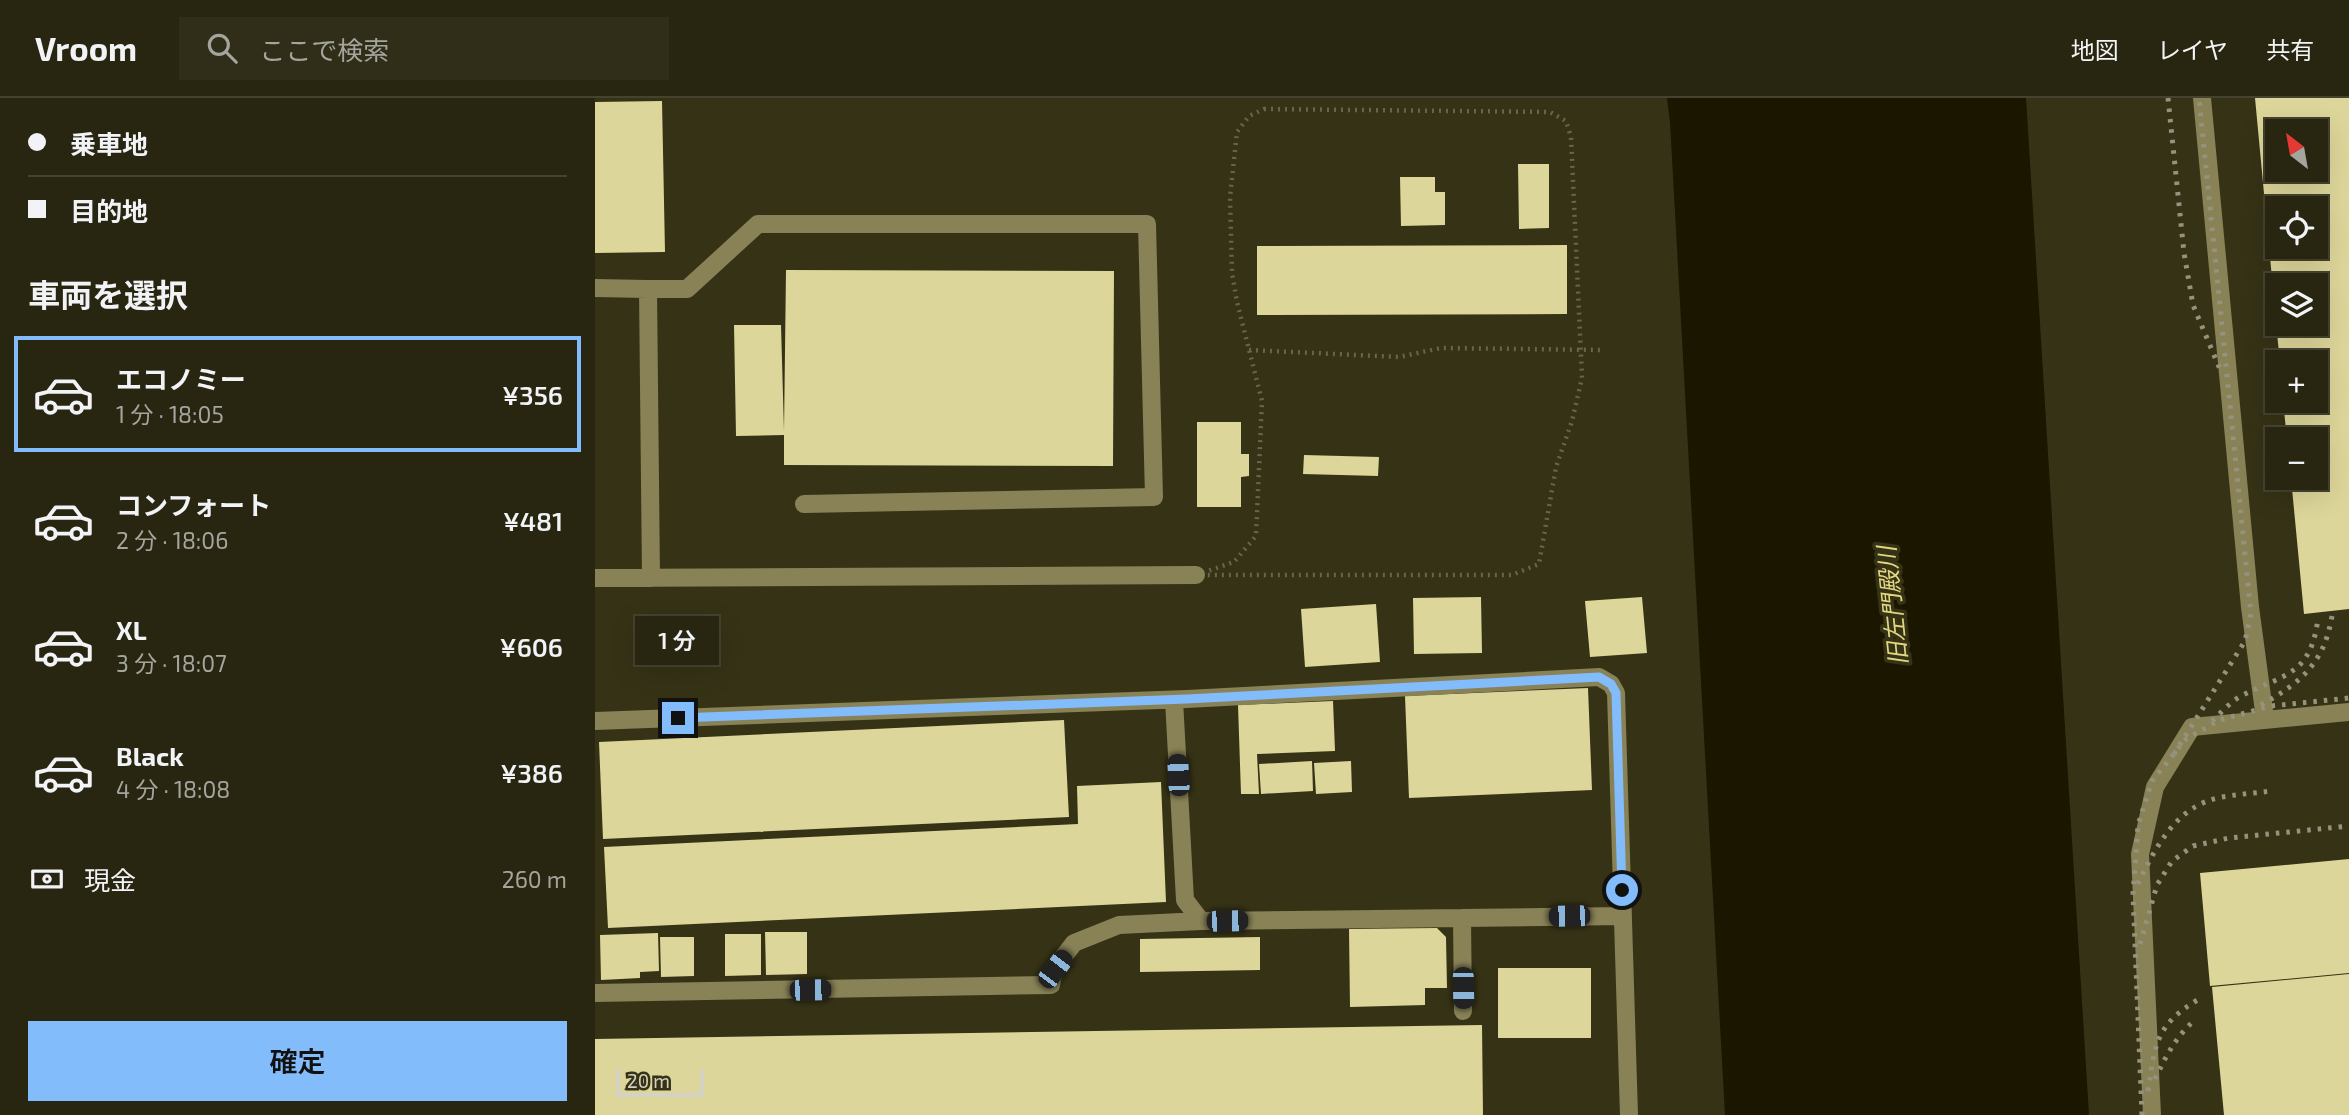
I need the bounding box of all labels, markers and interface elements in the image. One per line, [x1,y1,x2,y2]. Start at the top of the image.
search box [179,17,669,80]
text: Vroom [35,28,137,68]
icon: search [203,29,241,67]
text: ここで検索 [259,34,389,65]
text: 地図 [2071,35,2119,64]
text: レイヤ [2157,35,2228,64]
text: 共有 [2266,35,2314,64]
north arrow [2265,119,2327,182]
map controls [2265,119,2328,490]
text: 乗車地 [70,128,148,159]
text: 目的地 [70,195,148,226]
button: locate [2265,196,2328,259]
button: layers [2265,273,2328,336]
text: 車両を選択 [28,275,188,313]
button: + [2265,350,2328,413]
icon: car [32,363,95,426]
text: エコノミー [116,363,246,394]
text: ¥356 [502,379,563,410]
text: 1 分 · 18:05 [116,400,224,428]
button: − [2265,427,2328,490]
icon: car [32,489,95,552]
text: コンフォート [116,489,271,520]
text: ¥481 [503,505,563,536]
text: 2 分 · 18:06 [116,526,228,554]
water label: 旧左門殿川 [1871,542,1912,667]
text: XL [116,614,147,645]
icon: car [32,615,95,678]
callout: 1 分 [636,616,720,666]
text: 1 分 [658,626,696,654]
text: ¥606 [500,631,563,662]
text: 3 分 · 18:07 [116,649,227,677]
route end [662,702,694,734]
text: Black [116,740,184,771]
icon: car [32,741,95,804]
car [1167,753,1190,797]
text: ¥386 [500,757,563,788]
text: 4 分 · 18:08 [116,775,230,803]
icon: cash [28,860,66,898]
text: 現金 [84,864,136,895]
text: 260 m [502,865,567,893]
route start [1606,874,1638,906]
car [1548,905,1591,927]
car [1206,910,1249,932]
car [1034,946,1077,992]
car [1453,967,1474,1009]
car [789,979,832,1001]
button: 確定 [28,1021,567,1101]
scale bar [616,1066,703,1098]
text: 20 m [627,1069,670,1092]

